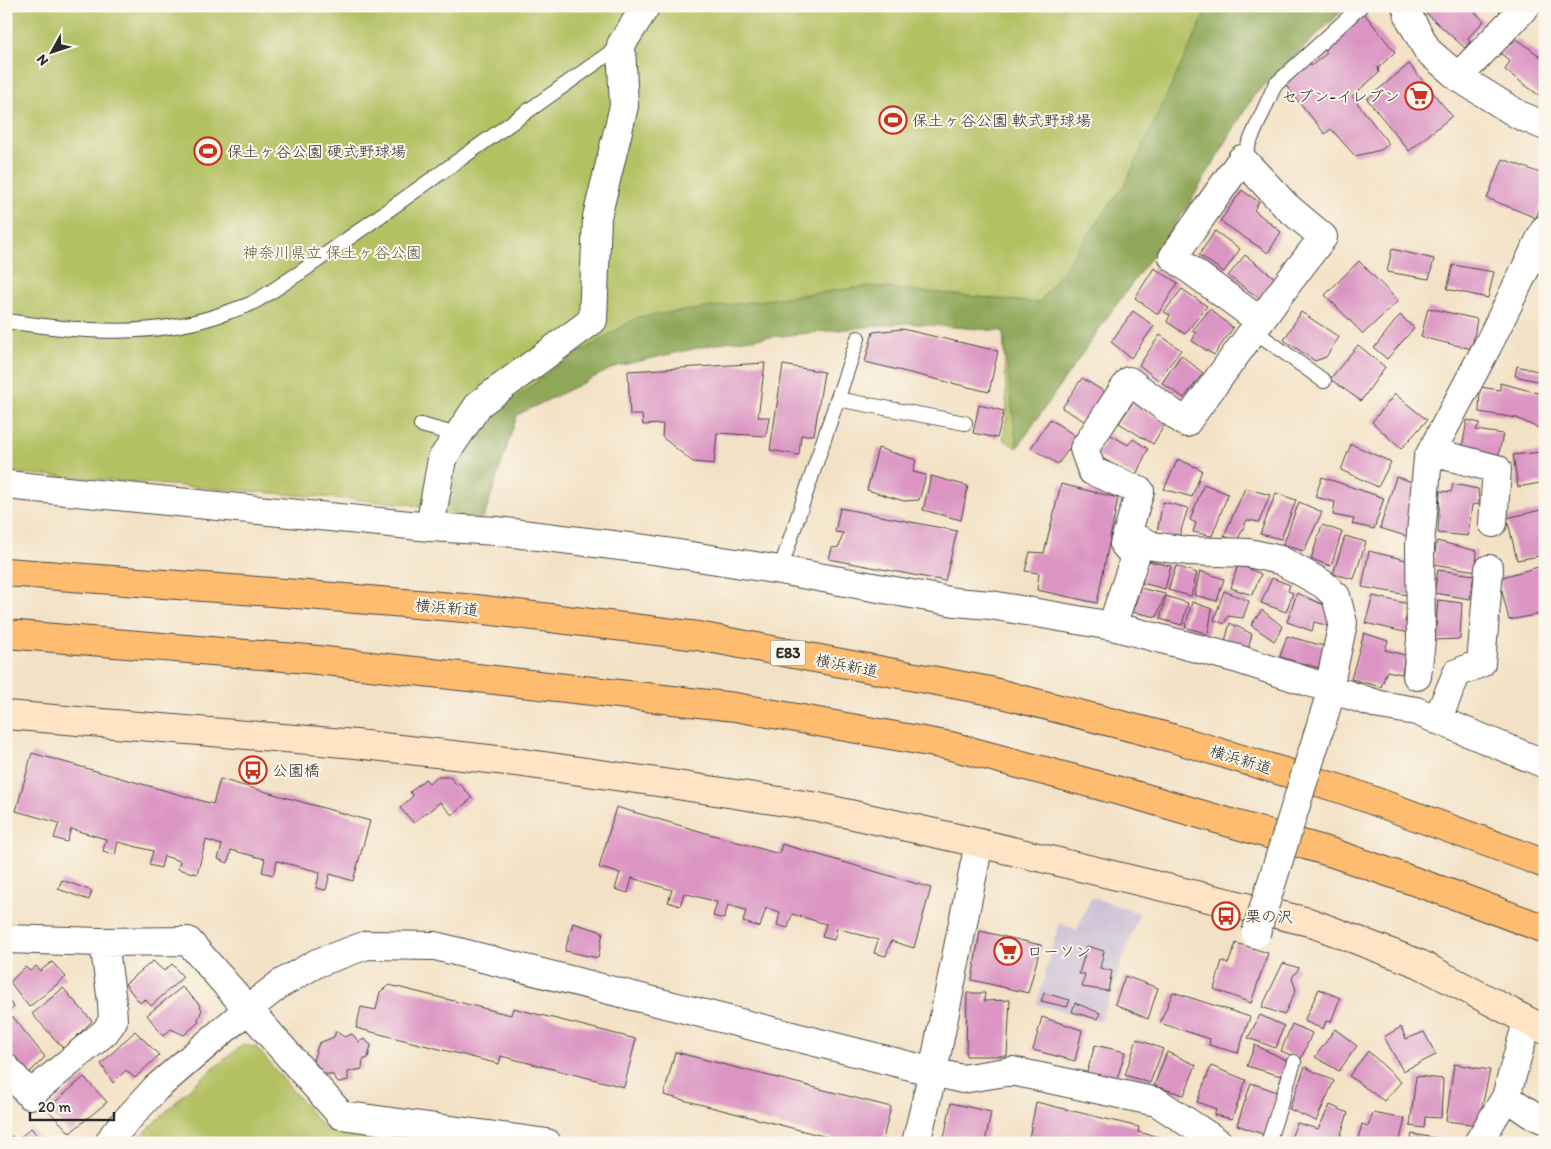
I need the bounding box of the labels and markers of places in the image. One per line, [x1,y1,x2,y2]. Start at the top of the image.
supermarket icon: セブン-イレブン [1404,81,1434,111]
place label: セブン-イレブン [1282,87,1400,106]
sports icon: 保土ヶ谷公園 軟式野球場 [878,105,908,135]
place label: 保土ヶ谷公園 軟式野球場 [912,111,1092,130]
sports icon: 保土ヶ谷公園 硬式野球場 [193,136,223,166]
place label: 保土ヶ谷公園 硬式野球場 [227,142,407,161]
bus stop icon: 公園橋 [238,755,268,785]
place label: 公園橋 [272,761,320,780]
bus stop icon: 栗の沢 [1211,901,1241,931]
place label: 栗の沢 [1245,907,1293,926]
supermarket icon: ローソン [993,936,1023,966]
place label: ローソン [1027,942,1091,961]

